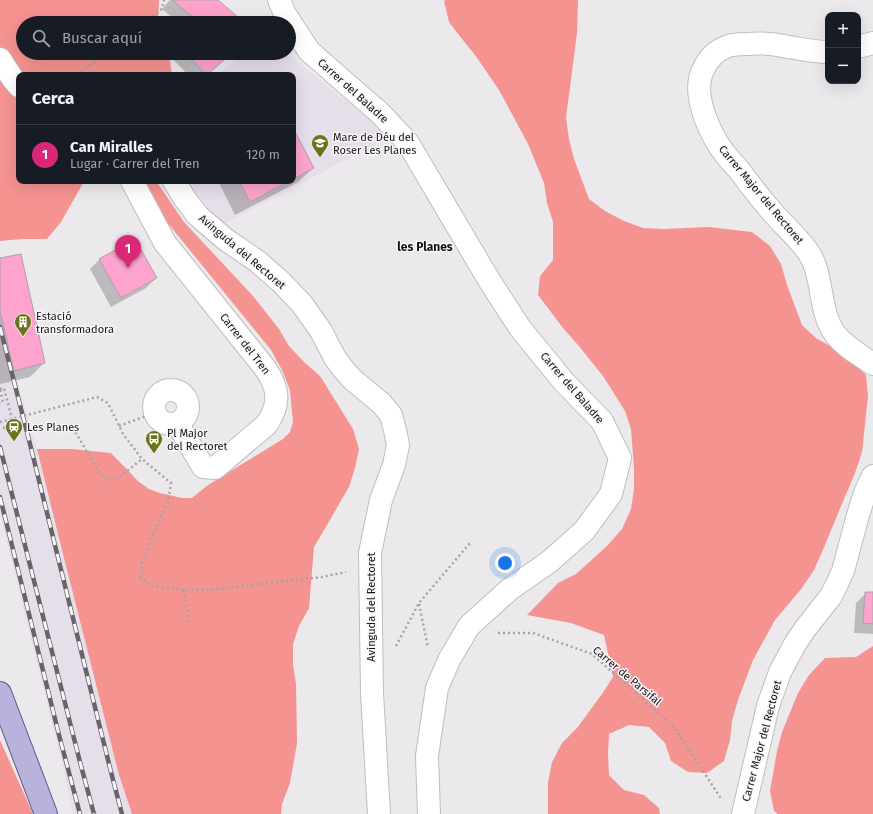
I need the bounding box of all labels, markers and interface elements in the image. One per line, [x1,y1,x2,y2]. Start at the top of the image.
map controls [825,12,861,84]
button: + [825,12,861,48]
search box [16,16,296,60]
icon: search [30,27,52,49]
text: Buscar aquí [62,29,142,47]
button: − [825,48,861,84]
street label: Carrer del Baladre [315,56,391,126]
text: Cerca [32,88,74,109]
place label: Mare de Déu del Roser Les Planes [333,131,416,157]
school or university icon: Mare de Déu del Roser Les Planes [310,133,330,158]
text: Can Miralles [70,138,153,156]
street label: Carrer Major del Rectoret [716,143,806,247]
text: 1 [42,147,48,162]
text: 120 m [246,147,280,162]
text: Lugar · Carrer del Tren [70,156,200,171]
street label: Avinguda del Rectoret [196,212,288,292]
pin: 1 [115,235,141,268]
district label: les Planes [397,240,453,254]
place label: Estació transformadora [36,310,114,336]
street label: Carrer del Tren [217,311,273,377]
building icon: Estació transformadora [13,312,33,337]
street label: Carrer del Baladre [537,350,607,426]
station icon: Les Planes [4,417,24,442]
place label: Les Planes [27,421,79,434]
place label: Pl Major del Rectoret [167,427,228,453]
bus stop icon: Pl Major del Rectoret [144,429,164,454]
street label: Avinguda del Rectoret [365,552,378,662]
your location [495,553,515,573]
street label: Carrer de Parsifal [590,644,664,708]
street label: Carrer Major del Rectoret [740,679,784,803]

